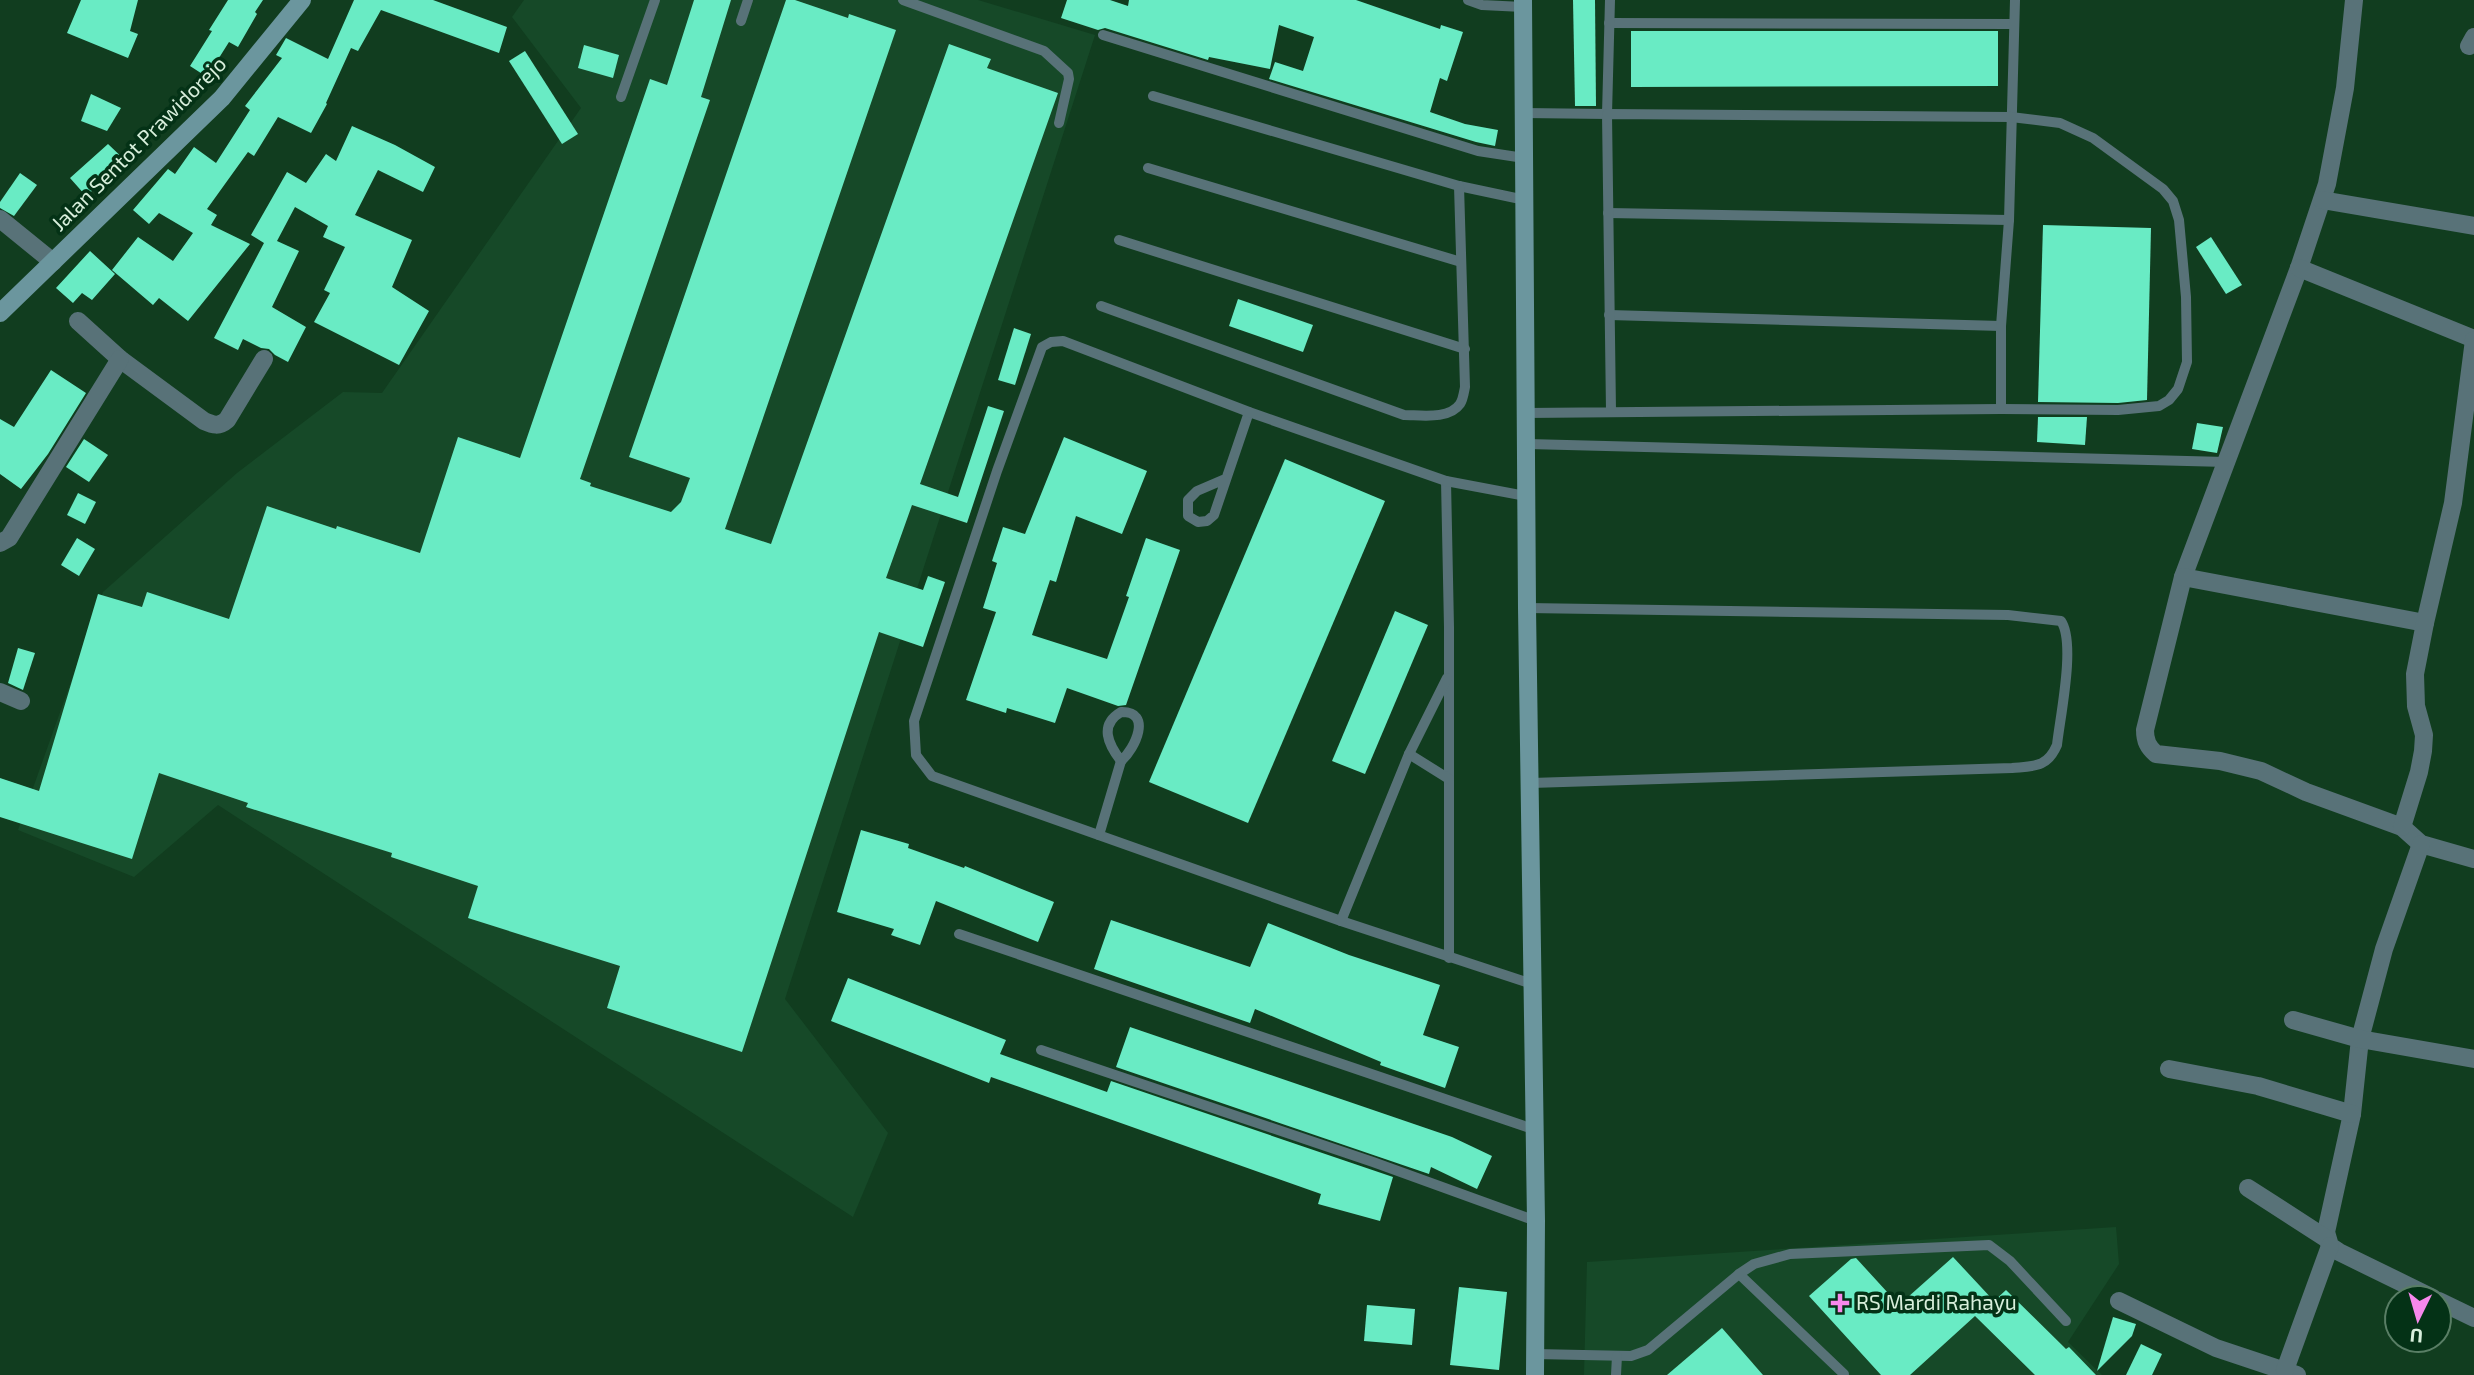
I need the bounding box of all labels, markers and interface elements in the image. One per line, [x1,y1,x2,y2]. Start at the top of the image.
street label: Jalan Sentot Prawidorejo [45,50,231,236]
north arrow [2383,1284,2453,1354]
place label: RS Mardi Rahayu [1856,1289,2017,1314]
marker: RS Mardi Rahayu [1830,1293,1850,1313]
text: U [2409,1324,2424,1348]

